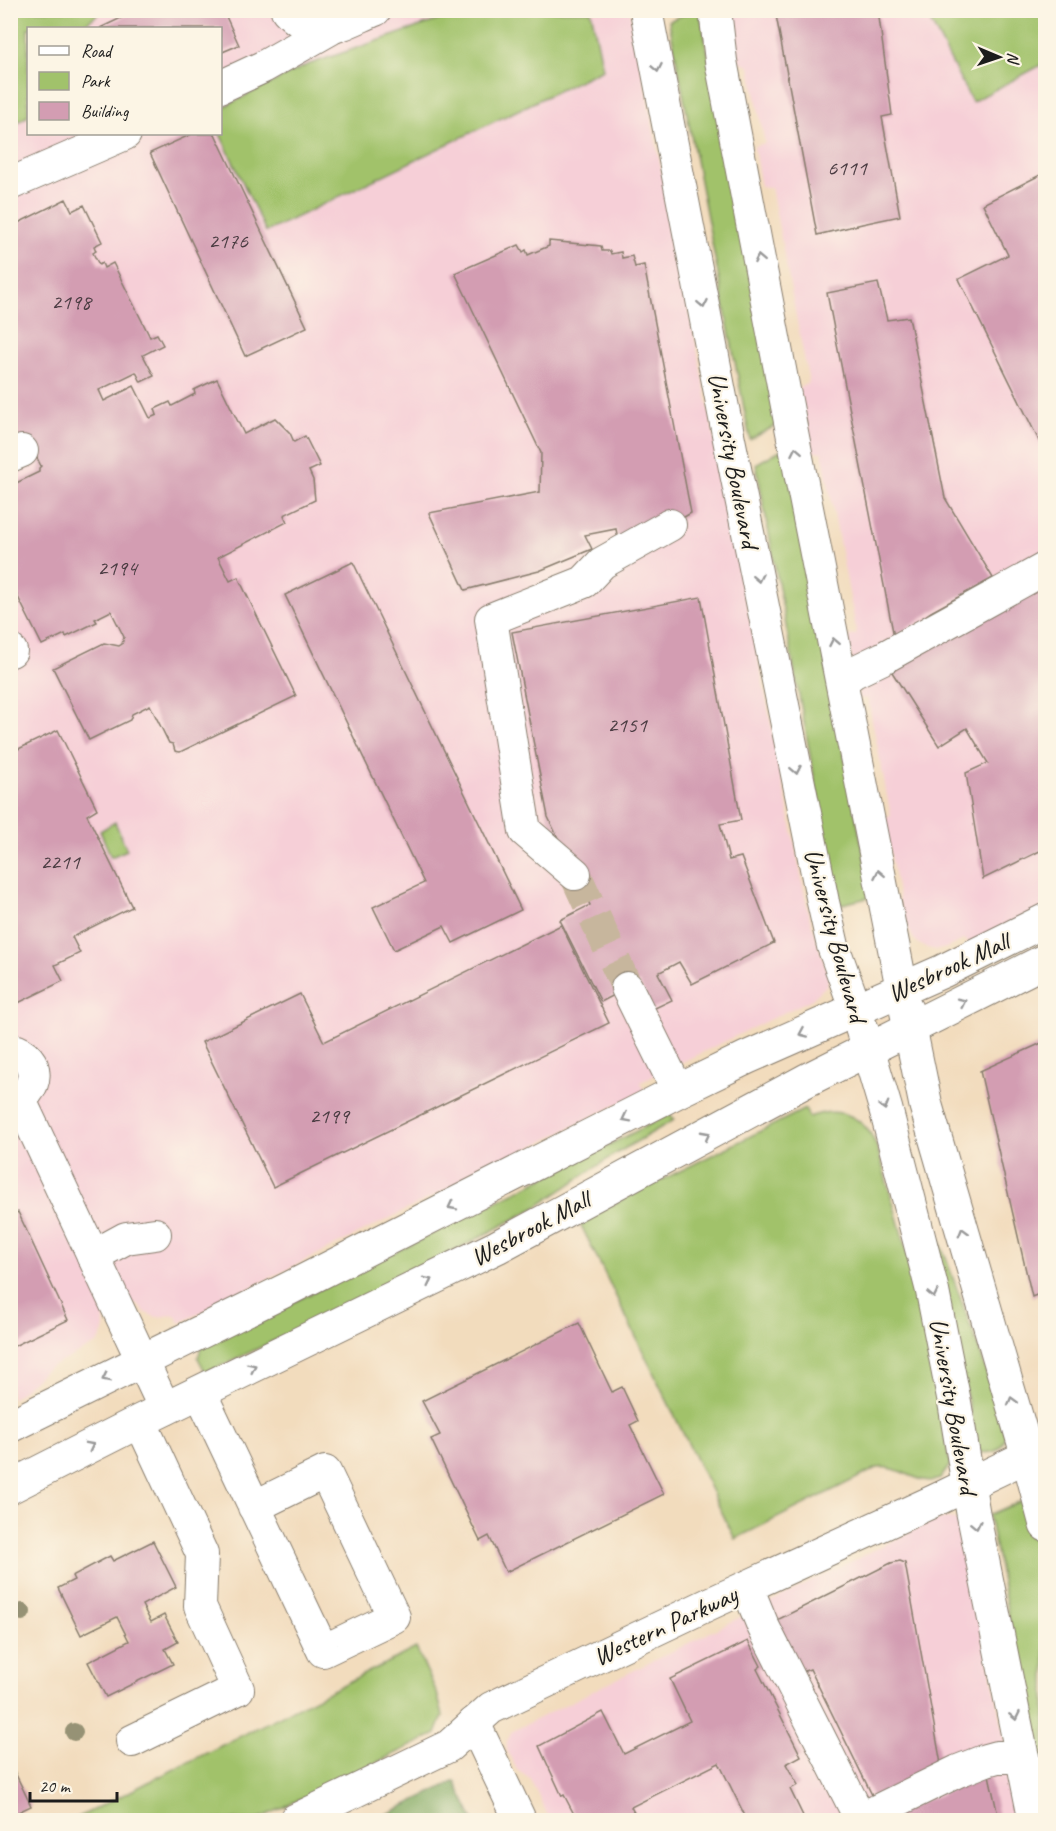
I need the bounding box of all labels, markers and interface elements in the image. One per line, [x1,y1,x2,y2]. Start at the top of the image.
legend [27,27,222,135]
north arrow [969,27,1029,87]
text: Road [81,40,114,62]
text: N [1003,52,1023,66]
one-way arrow [650,63,663,73]
text: Park [81,70,111,92]
text: Building [81,100,130,122]
house number: 6111 [827,154,868,182]
house number: 2176 [208,227,249,255]
one-way arrow [753,254,766,264]
house number: 2198 [51,288,93,316]
one-way arrow [696,299,709,309]
street label: University Boulevard [700,370,767,554]
one-way arrow [790,446,803,456]
house number: 2194 [97,554,139,582]
one-way arrow [750,573,763,583]
one-way arrow [828,637,841,647]
house number: 2151 [607,711,648,739]
one-way arrow [789,764,802,774]
street label: University Boulevard [797,845,875,1029]
house number: 2211 [40,848,81,876]
one-way arrow [873,870,886,880]
street label: Wesbrook Mall [882,923,1018,1010]
one-way arrow [955,997,966,1009]
one-way arrow [798,1026,809,1038]
one-way arrow [877,1100,889,1110]
house number: 2199 [309,1102,351,1130]
one-way arrow [621,1111,632,1122]
one-way arrow [700,1131,710,1142]
street label: Wesbrook Mall [465,1181,599,1274]
one-way arrow [448,1199,458,1210]
one-way arrow [958,1227,970,1238]
one-way arrow [421,1276,432,1288]
one-way arrow [926,1289,939,1299]
street label: University Boulevard [922,1316,986,1500]
one-way arrow [246,1362,257,1374]
one-way arrow [102,1371,113,1383]
one-way arrow [1007,1396,1019,1406]
one-way arrow [84,1442,94,1453]
one-way arrow [969,1519,982,1529]
street label: Western Parkway [588,1577,744,1673]
one-way arrow [1008,1710,1021,1720]
scale bar [30,1765,117,1803]
text: 20 m [39,1775,72,1797]

